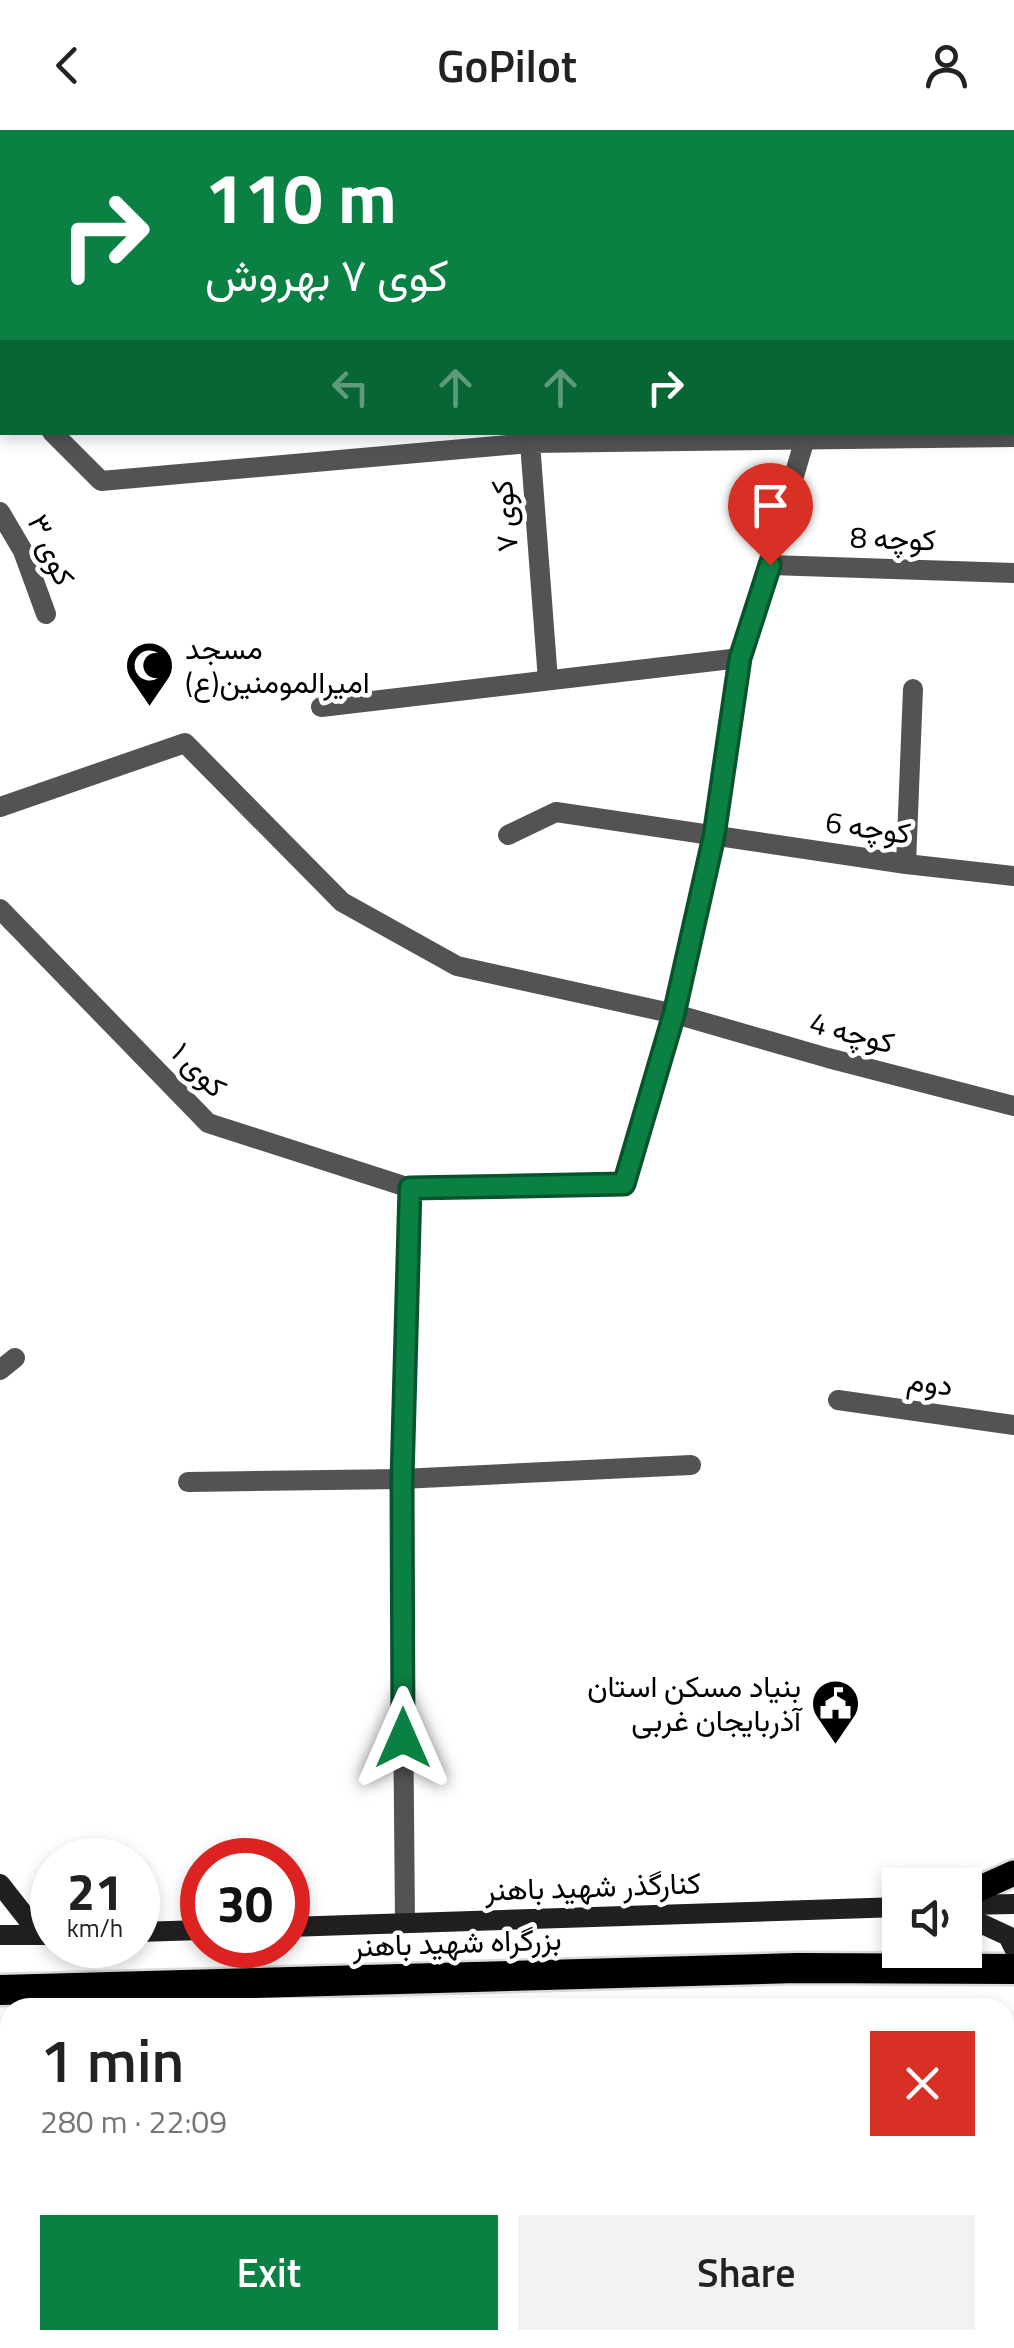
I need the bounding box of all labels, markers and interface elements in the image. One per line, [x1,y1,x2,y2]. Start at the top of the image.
text: GoPilot [437,31,577,99]
icon: back [40,38,95,93]
icon: person [919,38,974,93]
text: 110 m [205,144,397,250]
icon: right [40,170,170,300]
text: کوی ۷ بهروش [205,240,449,308]
icon: left [323,360,378,415]
icon: ahead [428,360,483,415]
icon: ahead [533,360,588,415]
icon: right [638,360,693,415]
pin [728,463,813,566]
street label: کوی ۷ [478,478,530,554]
icon: arrive [743,478,798,533]
street label: کوی ۳ [16,506,88,593]
street label: کوچه 8 [849,514,937,562]
place label: مسجد امیرالمومنین(ع) [185,625,370,705]
mosque icon: مسجد امیرالمومنین(ع) [124,640,176,708]
street label: کوچه 6 [822,798,914,856]
street label: کوچه 4 [805,999,900,1065]
street label: کوی ۱ [161,1031,238,1108]
street label: دوم [904,1356,956,1408]
place label: بنیاد مسکن استان آذربایجان غربی [587,1663,803,1743]
public building icon: بنیاد مسکن استان آذربایجان غربی [810,1678,862,1746]
position arrow [351,1686,455,1790]
speed limit sign: 30 [180,1838,310,1968]
text: 21 [67,1853,123,1929]
street label: کنارگذر شهید باهنر [483,1859,702,1913]
map controls [882,1868,982,1968]
button: sound [882,1868,982,1968]
text: km/h [67,1909,123,1947]
street label: بزرگراه شهید باهنر [351,1915,562,1969]
text: 1 min [40,2014,184,2105]
button: close [870,2031,975,2136]
text: 280 m · 22:09 [40,2097,227,2145]
button: Exit [40,2215,498,2330]
button: Share [518,2215,975,2330]

